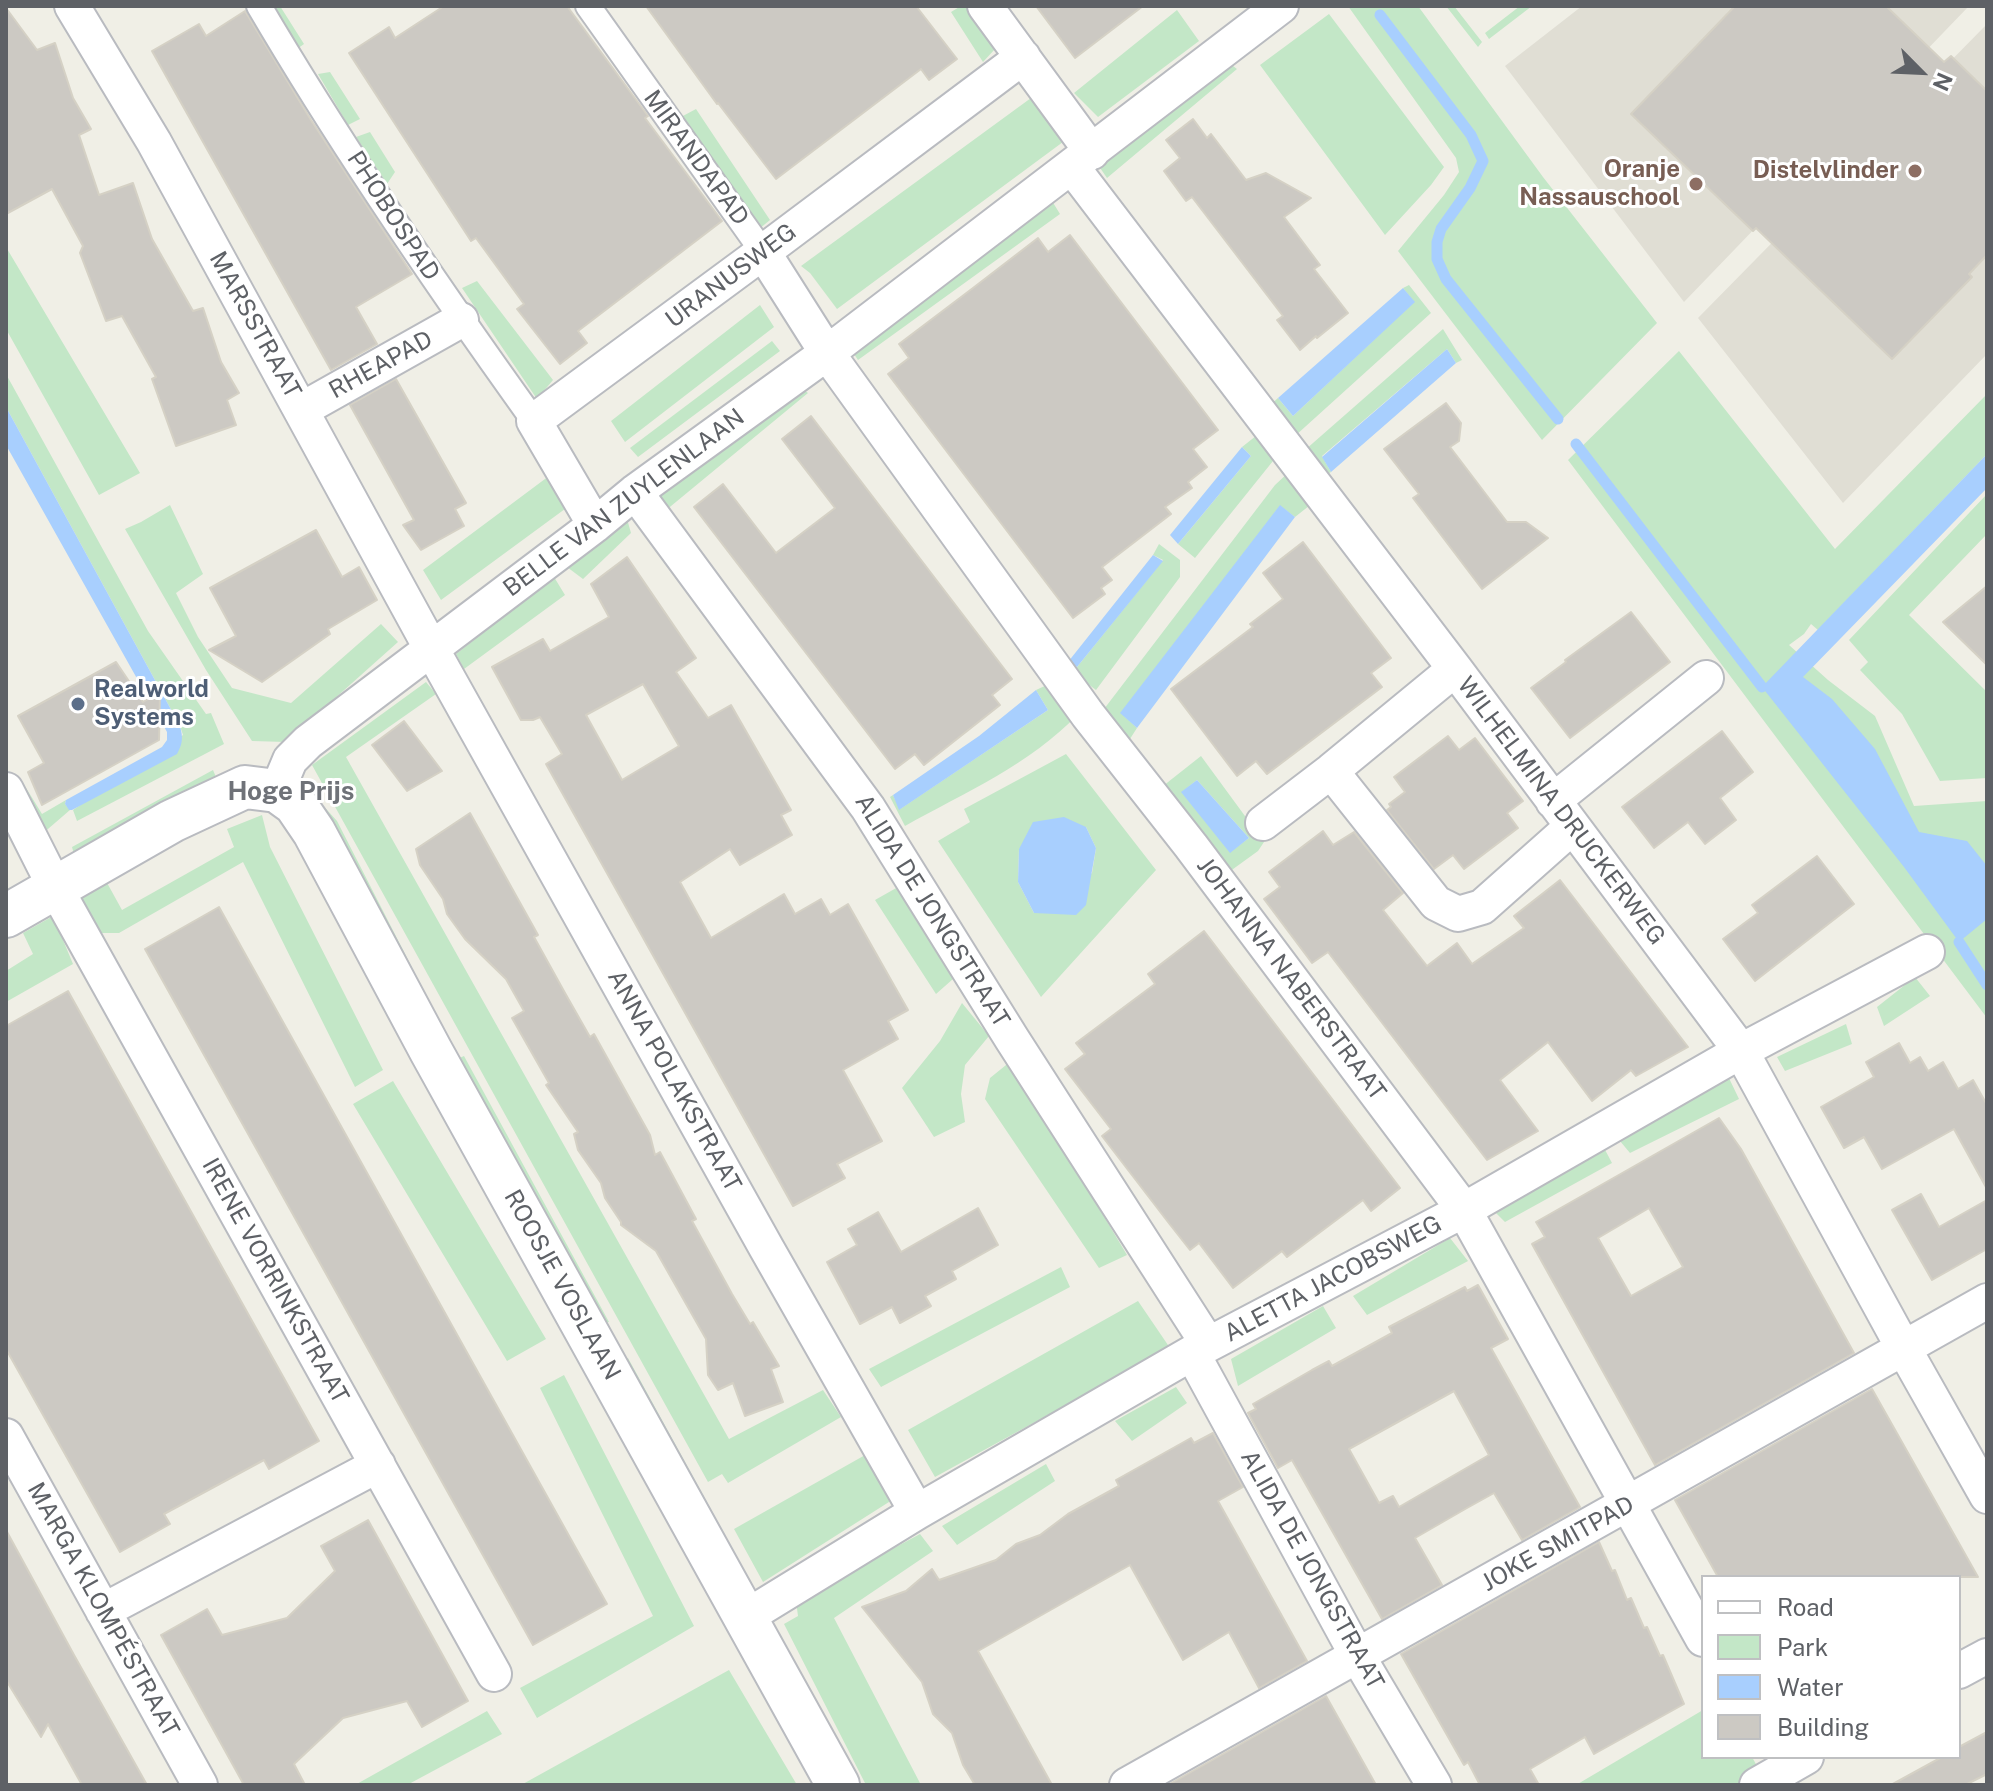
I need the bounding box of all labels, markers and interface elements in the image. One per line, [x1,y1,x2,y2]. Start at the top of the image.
north arrow [1881,32,1961,112]
text: N [1928,69,1958,95]
street label: MIRANDAPAD [637,85,755,231]
street label: PHOBOSPAD [341,146,445,286]
place label: Oranje Nassauschool [1519,156,1680,212]
place label: Distelvlinder [1753,157,1899,185]
marker: Distelvlinder [1906,162,1924,180]
marker: Oranje Nassauschool [1687,175,1705,193]
street label: URANUSWEG [660,218,802,334]
street label: MARSSTRAAT [203,247,307,403]
street label: RHEAPAD [324,325,438,405]
street label: BELLE VAN ZUYLENLAAN [498,403,750,603]
street label: WILHELMINA DRUCKERWEG [1451,671,1671,951]
place label: Realworld Systems [94,676,209,732]
marker: Realworld Systems [69,695,87,713]
district label: Hoge Prijs [227,776,355,808]
street label: ALIDA DE JONGSTRAAT [848,789,1016,1033]
street label: JOHANNA NABERSTRAAT [1190,852,1392,1106]
street label: ANNA POLAKSTRAAT [601,965,747,1197]
street label: IRENE VORRINKSTRAAT [196,1153,354,1409]
street label: ROOSJE VOSLAAN [498,1185,626,1385]
street label: ALETTA JACOBSWEG [1219,1209,1447,1349]
street label: ALIDA DE JONGSTRAAT [1234,1445,1390,1695]
street label: MARGA KLOMPÉSTRAAT [21,1478,185,1742]
street label: JOKE SMITPAD [1477,1490,1639,1598]
legend [1701,1575,1961,1759]
text: Road [1777,1593,1834,1621]
text: Park [1777,1633,1828,1661]
text: Water [1777,1673,1844,1701]
text: Building [1777,1713,1869,1741]

